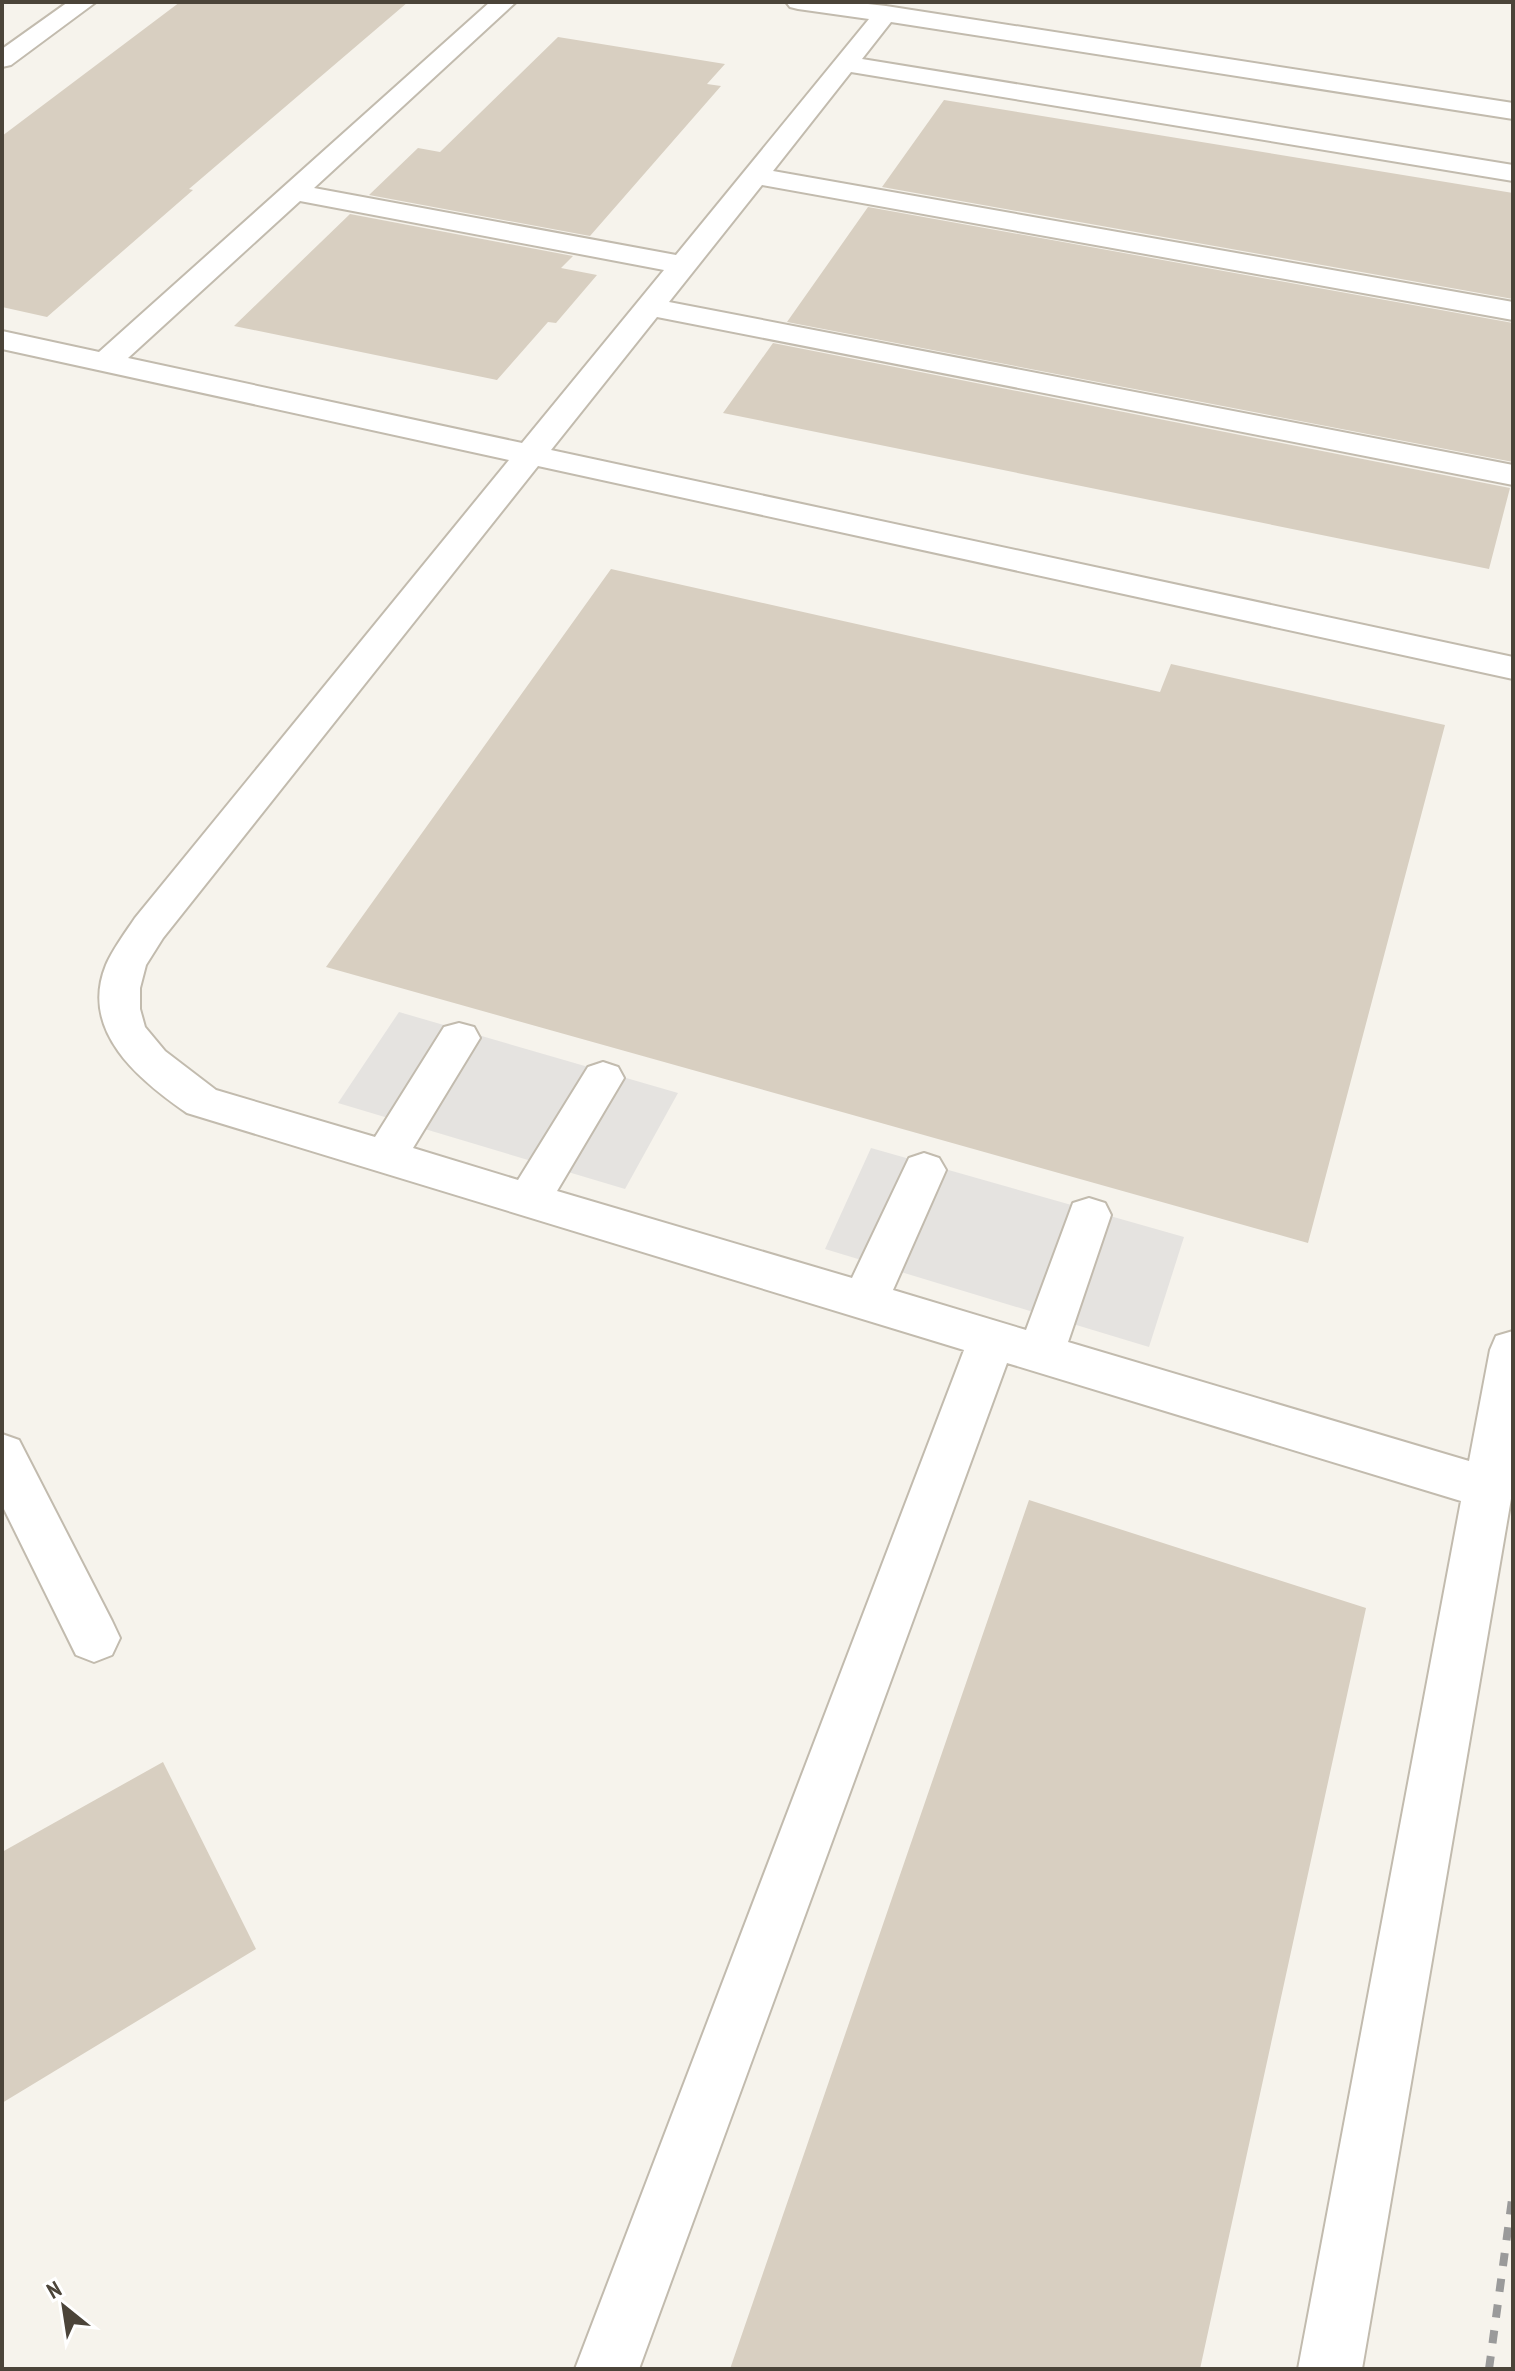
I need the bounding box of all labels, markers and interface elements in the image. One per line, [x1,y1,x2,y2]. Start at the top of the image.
north arrow [24,2267,104,2347]
text: N [42,2275,66,2305]

